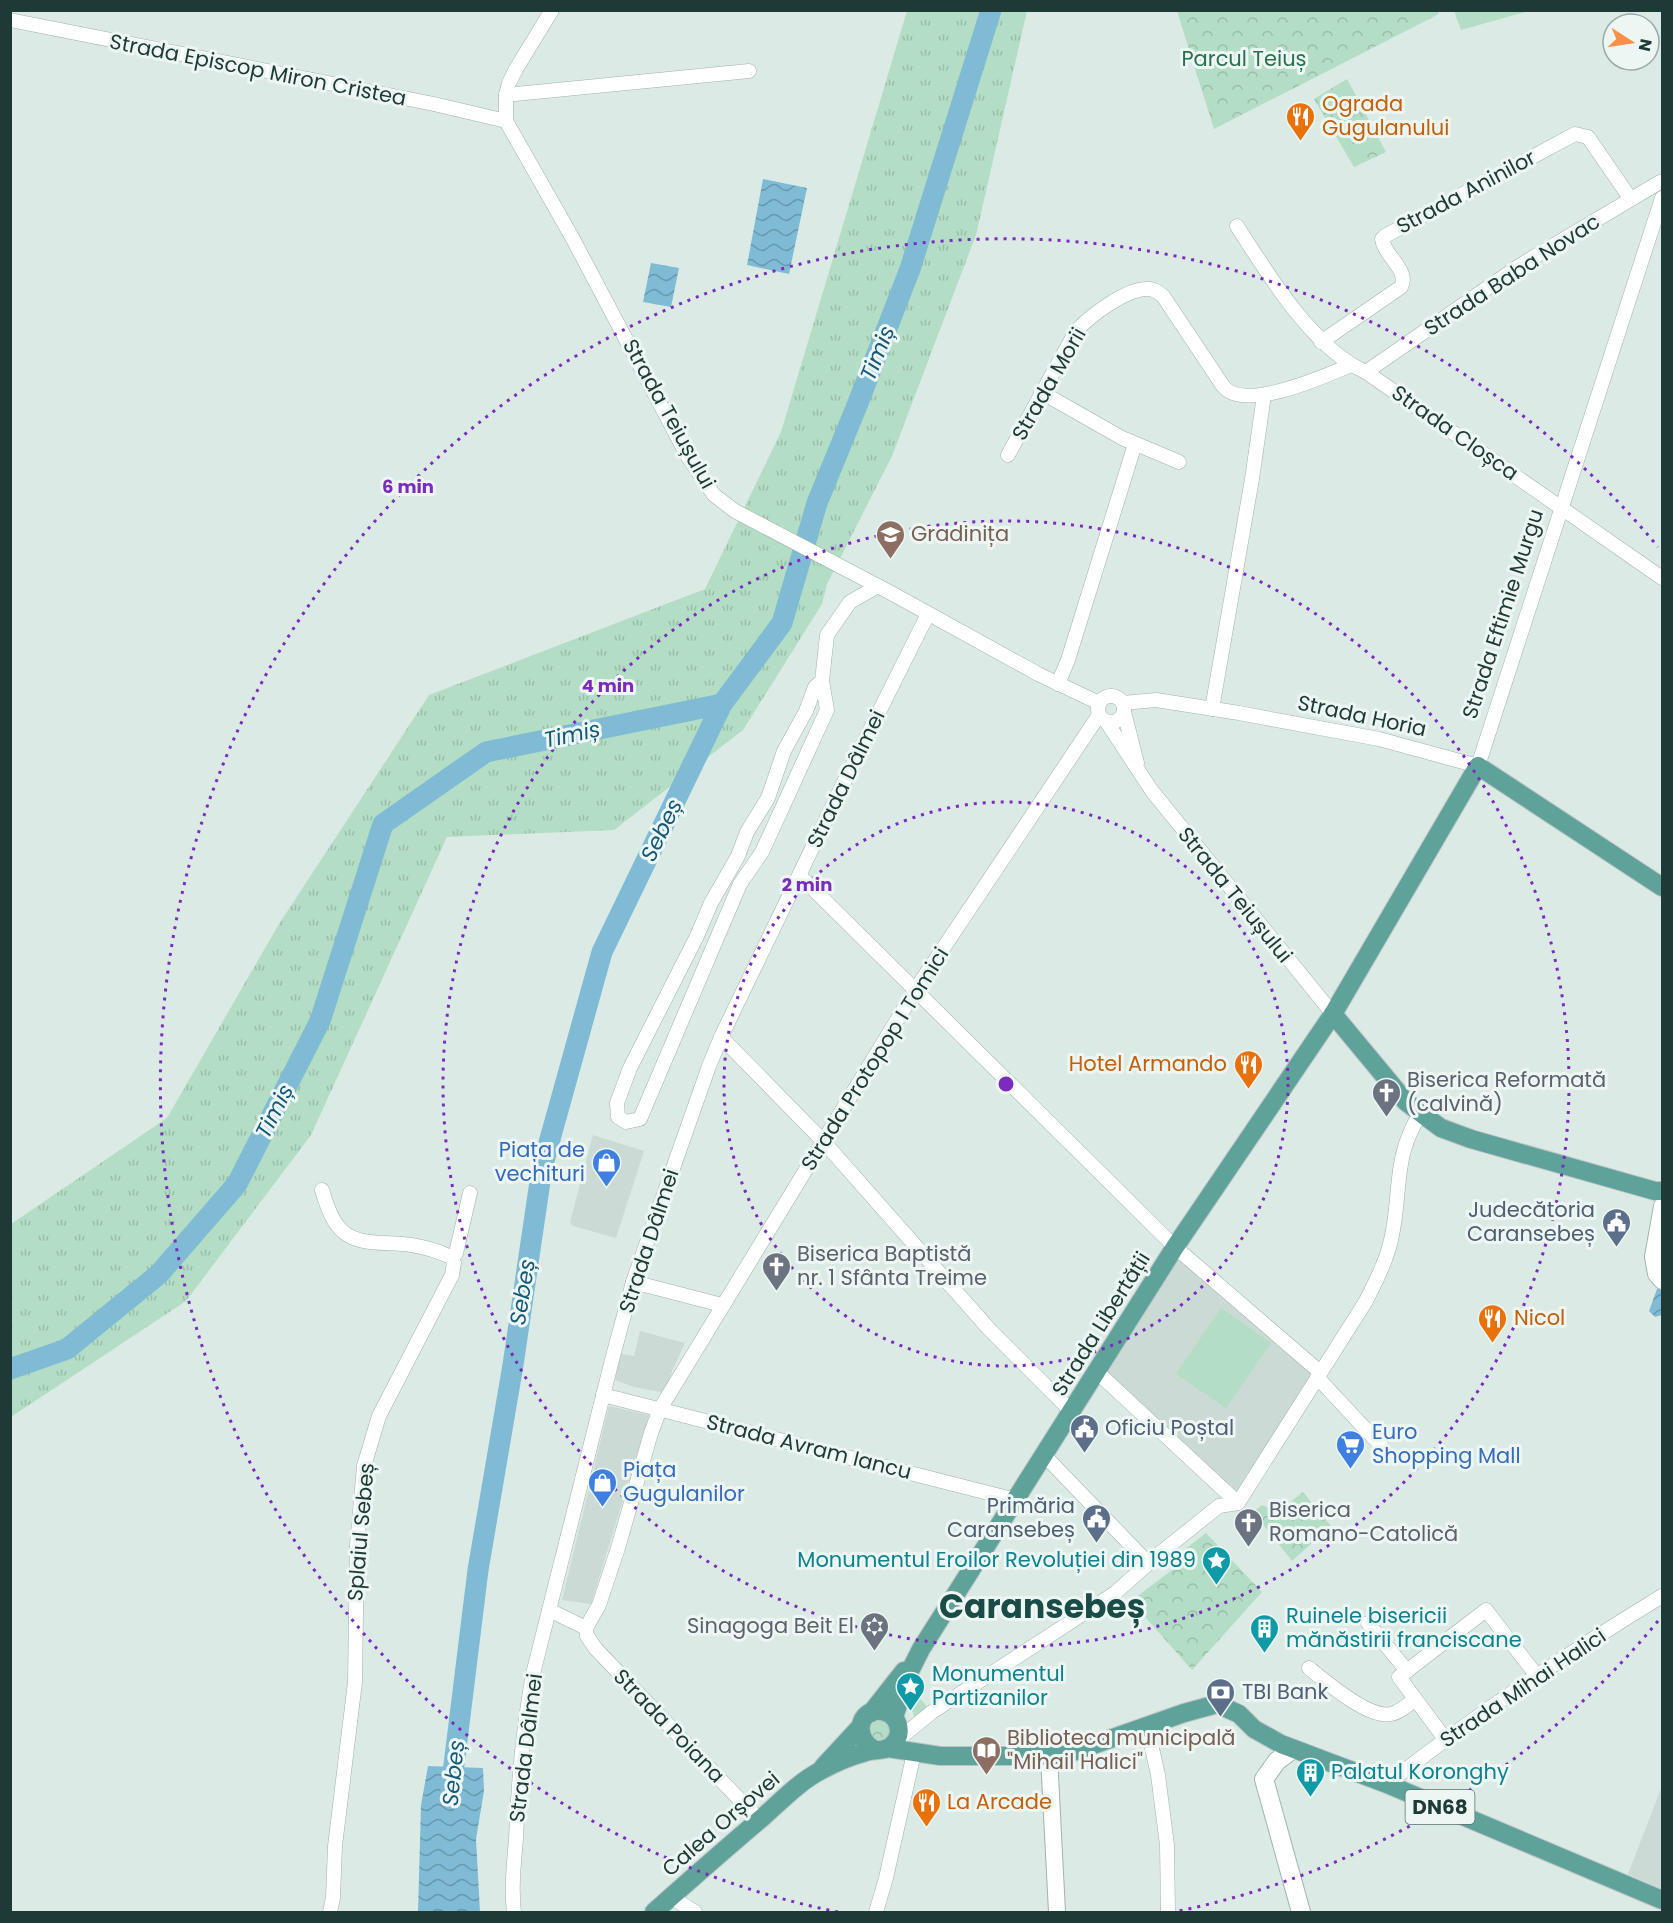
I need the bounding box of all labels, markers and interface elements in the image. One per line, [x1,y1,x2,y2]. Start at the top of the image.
north arrow [1601,12,1661,72]
street label: Strada Episcop Miron Cristea [107,26,409,113]
text: N [1633,37,1658,53]
park label: Parcul Teiuș [1181,44,1307,73]
place label: Ograda Gugulanului [1322,89,1449,142]
restaurant icon: Ograda Gugulanului [1285,100,1317,142]
street label: Strada Aninilor [1391,143,1541,240]
street label: Strada Baba Novac [1418,207,1605,342]
water label: Timiș [852,321,902,385]
street label: Strada Morii [1005,322,1093,445]
street label: Strada Teiușului [616,334,723,494]
street label: Strada Cloșca [1386,378,1525,487]
text: 6 min [382,474,434,499]
street label: Strada Eftimie Murgu [1455,505,1550,722]
school or university icon: Gradinița [874,518,906,560]
place label: Gradinița [911,519,1009,548]
text: 4 min [582,673,634,698]
street label: Strada Horia [1295,688,1429,743]
street label: Strada Dâlmei [800,705,891,853]
water label: Timiș [541,713,603,756]
water label: Sebeș [633,794,690,867]
street label: Strada Teiușului [1172,821,1299,969]
text: 2 min [782,872,832,897]
street label: Strada Protopop I Tomici [794,942,955,1176]
restaurant icon: Hotel Armando [1232,1048,1264,1090]
place label: Hotel Armando [1069,1049,1227,1078]
place label: Biserica Reformată (calvină) [1407,1065,1606,1118]
centre of rings [996,1074,1016,1094]
church icon: Biserica Reformată (calvină) [1370,1076,1402,1118]
water label: Timiș [248,1079,301,1144]
place label: Piața de vechituri [495,1135,585,1188]
shop icon: Piața de vechituri [590,1146,622,1188]
street label: Strada Dâlmei [612,1165,685,1317]
place label: Judecătoria Caransebeș [1467,1195,1595,1248]
public building icon: Judecătoria Caransebeș [1600,1206,1632,1248]
place label: Biserica Baptistă nr. 1 Sfânta Treime [797,1239,987,1292]
street label: Strada Libertății [1045,1246,1157,1401]
church icon: Biserica Baptistă nr. 1 Sfânta Treime [760,1250,792,1292]
water label: Sebeș [502,1257,543,1327]
restaurant icon: Nicol [1477,1302,1509,1344]
place label: Nicol [1514,1303,1565,1332]
street label: Strada Avram Iancu [704,1407,915,1486]
public building icon: Oficiu Poștal [1068,1412,1100,1454]
place label: Oficiu Poștal [1105,1413,1234,1442]
place label: Euro Shopping Mall [1372,1417,1521,1470]
supermarket icon: Euro Shopping Mall [1335,1428,1367,1470]
place label: Piața Gugulanilor [623,1455,745,1508]
street label: Splaiul Sebeș [340,1462,381,1602]
shop icon: Piața Gugulanilor [586,1466,618,1508]
place label: Primăria Caransebeș [947,1491,1075,1544]
place label: Biserica Romano-Catolică [1269,1495,1458,1548]
public building icon: Primăria Caransebeș [1080,1502,1112,1544]
church icon: Biserica Romano-Catolică [1232,1506,1264,1548]
place icon: Monumentul Eroilor Revoluției din 1989 [1201,1544,1233,1586]
place label: Monumentul Eroilor Revoluției din 1989 [797,1545,1196,1574]
district label: Caransebeș [939,1583,1145,1630]
place label: Ruinele bisericii mănăstirii franciscane [1286,1601,1522,1654]
synagogue icon: Sinagoga Beit El [859,1610,891,1652]
place label: Sinagoga Beit El [687,1611,854,1640]
building icon: Ruinele bisericii mănăstirii franciscane [1249,1612,1281,1654]
street label: Strada Mihai Halici [1434,1621,1612,1754]
place label: Monumentul Partizanilor [932,1659,1065,1712]
street label: Strada Poiana [607,1662,731,1789]
place icon: Monumentul Partizanilor [895,1670,927,1712]
street label: Strada Dâlmei [502,1672,549,1824]
bank icon: TBI Bank [1205,1676,1237,1718]
place label: TBI Bank [1242,1677,1329,1706]
place label: Biblioteca municipală "Mihail Halici" [1007,1723,1236,1776]
library icon: Biblioteca municipală "Mihail Halici" [970,1734,1002,1776]
water label: Sebeș [435,1738,472,1808]
building icon: Palatul Koronghy [1294,1756,1326,1798]
place label: Palatul Koronghy [1331,1757,1509,1786]
street label: Calea Orșovei [656,1764,786,1883]
restaurant icon: La Arcade [910,1786,942,1828]
place label: La Arcade [947,1787,1052,1816]
road number: DN68 [1406,1790,1474,1824]

